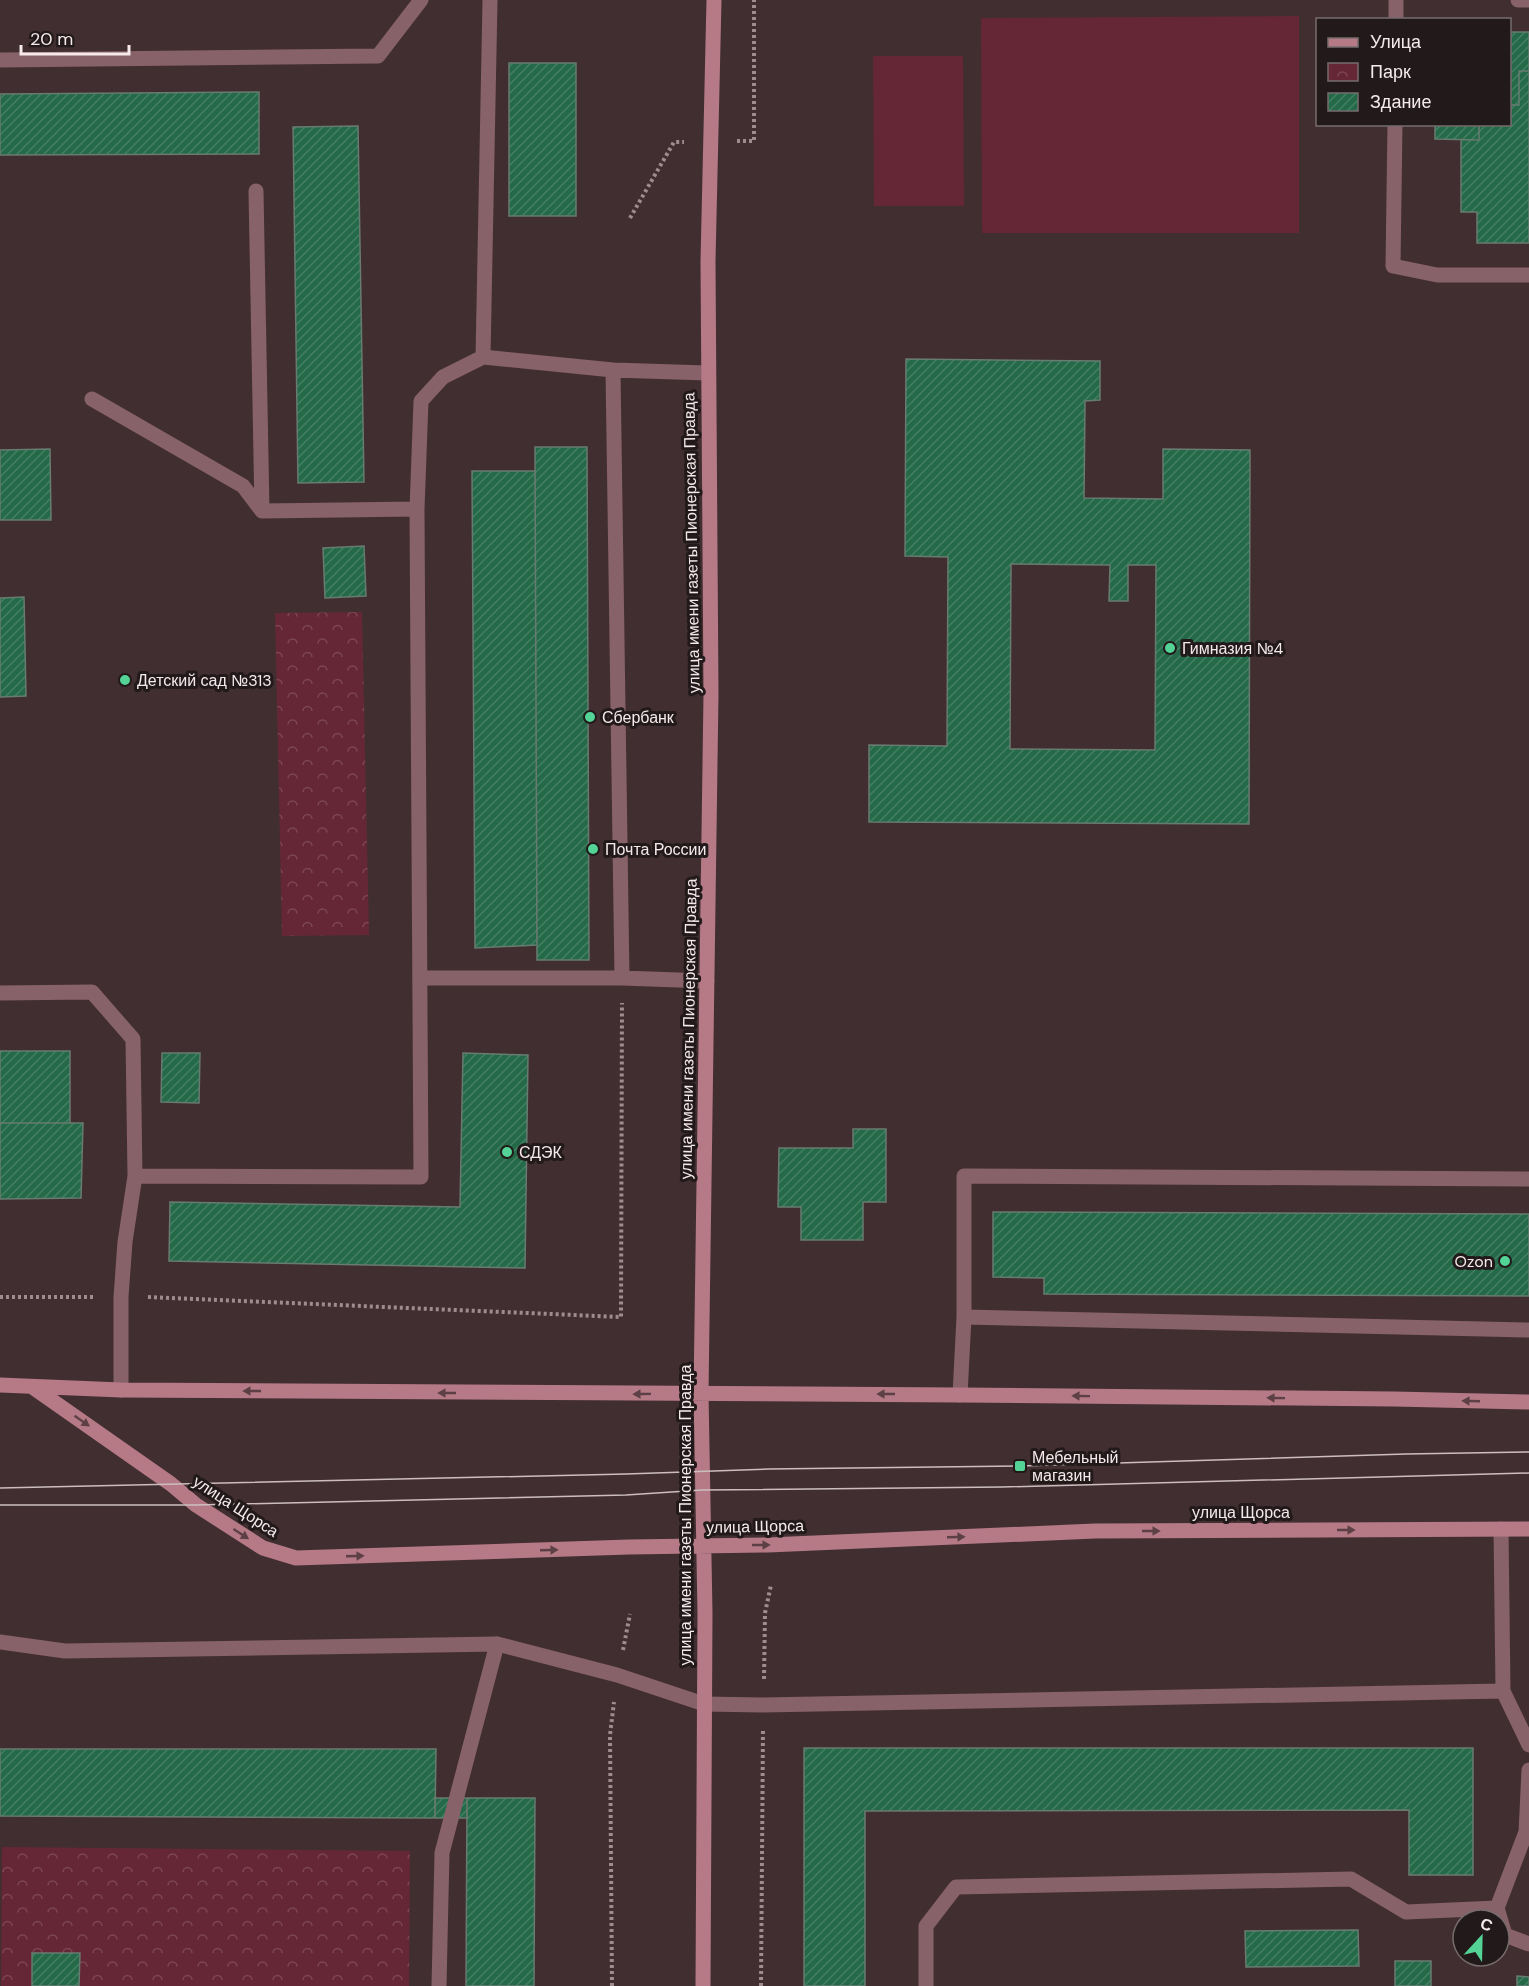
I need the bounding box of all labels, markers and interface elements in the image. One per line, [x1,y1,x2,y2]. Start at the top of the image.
scale bar [21,18,129,56]
legend [1316,18,1511,126]
text: 20 m [30,27,73,51]
text: Улица [1370,30,1422,54]
text: Парк [1370,60,1411,84]
text: Здание [1370,90,1431,114]
street label: улица имени газеты Пионерская Правда [678,392,705,694]
place label: Гимназия №4 [1182,638,1284,659]
marker: Гимназия №4 [1163,641,1177,655]
place label: Детский сад №313 [137,670,272,691]
marker: Детский сад №313 [118,673,132,687]
place label: Сбербанк [602,707,675,728]
marker: Сбербанк [583,710,597,724]
place label: Почта России [605,839,706,860]
marker: Почта России [586,842,600,856]
street label: улица имени газеты Пионерская Правда [675,878,702,1180]
place label: СДЭК [519,1142,563,1163]
marker: СДЭК [500,1145,514,1159]
place label: Ozon [1455,1251,1493,1272]
marker: Ozon [1498,1254,1512,1268]
street label: улица имени газеты Пионерская Правда [675,1364,696,1665]
one-way arrow [243,1386,262,1396]
one-way arrow [438,1388,457,1398]
one-way arrow [633,1389,652,1399]
one-way arrow [876,1389,895,1399]
one-way arrow [1071,1391,1090,1401]
one-way arrow [1266,1393,1285,1403]
one-way arrow [1461,1396,1480,1406]
one-way arrow [74,1415,90,1426]
place label: Мебельный магазин [1032,1447,1119,1486]
marker: Мебельный магазин [1013,1459,1027,1473]
street label: улица Щорса [189,1471,283,1542]
street label: улица Щорса [1192,1502,1290,1523]
street label: улица Щорса [706,1515,804,1538]
one-way arrow [1337,1525,1356,1535]
one-way arrow [1142,1526,1161,1536]
one-way arrow [233,1528,249,1539]
one-way arrow [947,1532,966,1542]
one-way arrow [752,1540,771,1550]
one-way arrow [540,1545,559,1554]
one-way arrow [345,1552,364,1561]
north arrow [1451,1908,1511,1968]
text: С [1477,1913,1496,1937]

